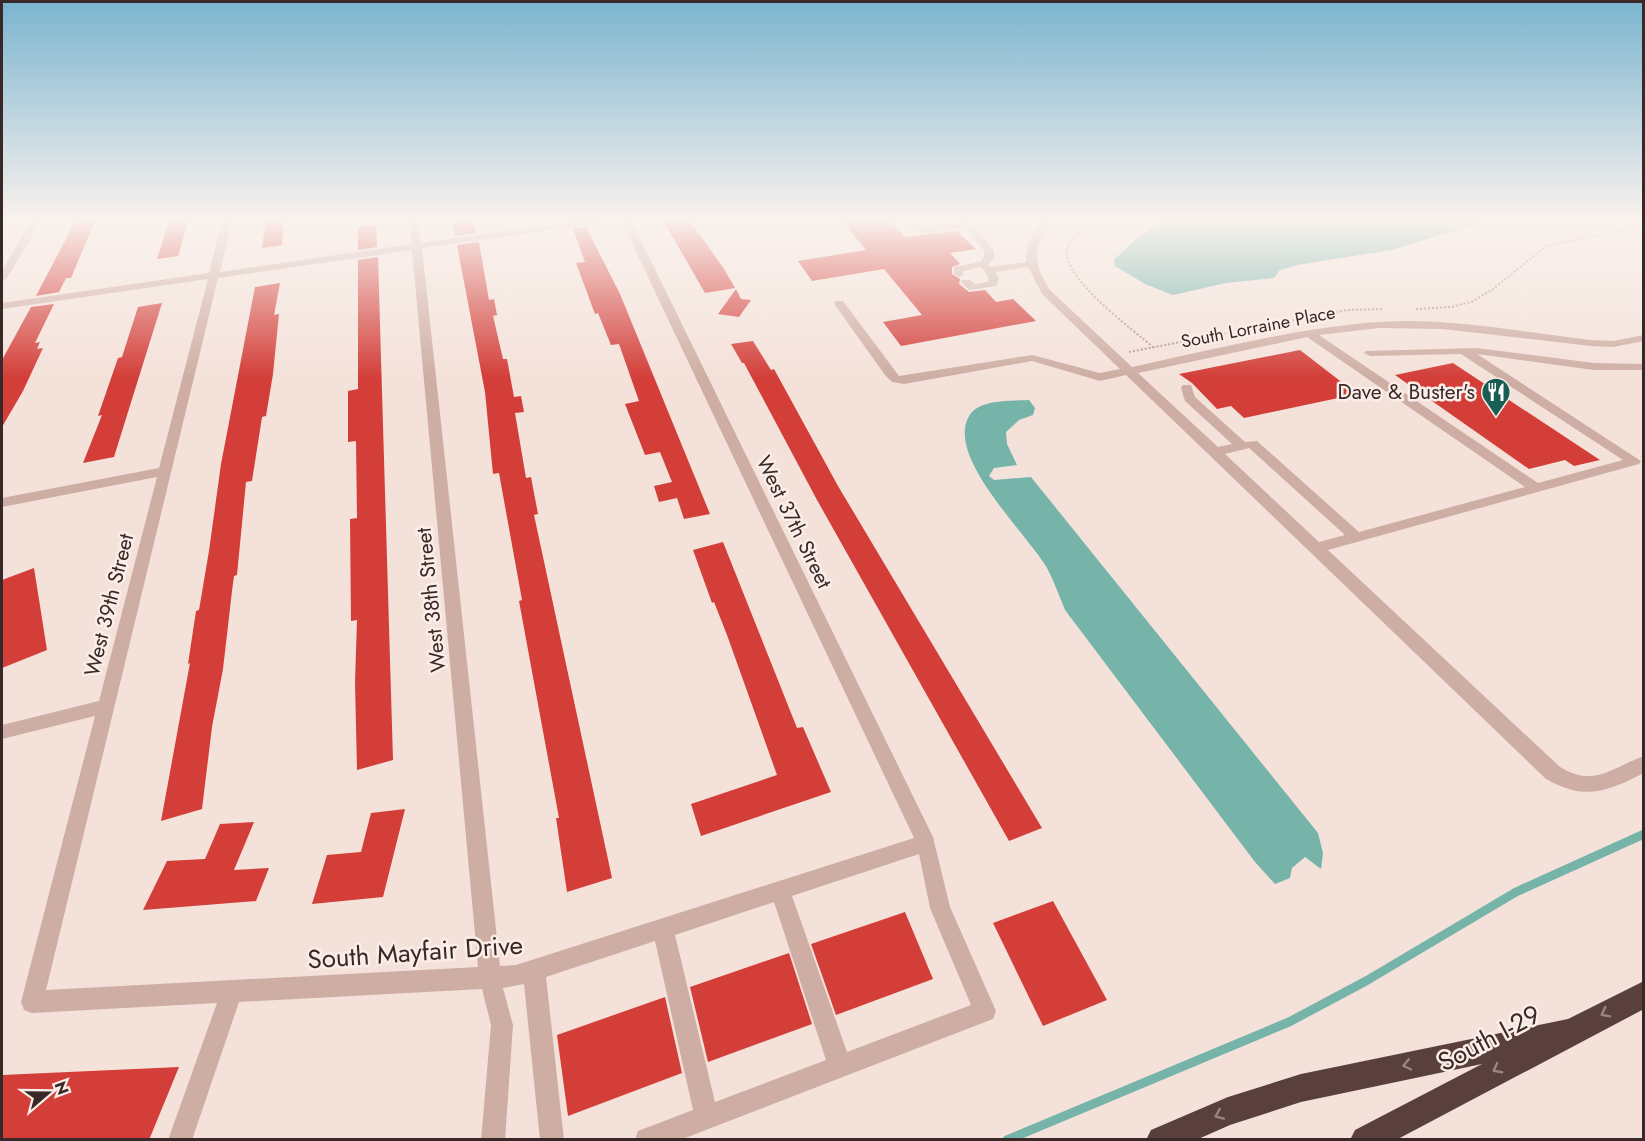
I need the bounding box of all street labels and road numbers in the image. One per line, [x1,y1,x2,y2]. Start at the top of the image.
street label: South Lorraine Place [1179,299,1337,355]
street label: West 37th Street [749,451,839,593]
street label: West 38th Street [408,526,454,674]
street label: West 39th Street [77,531,141,679]
street label: South Mayfair Drive [306,926,524,978]
street label: South I-29 [1431,995,1547,1081]

